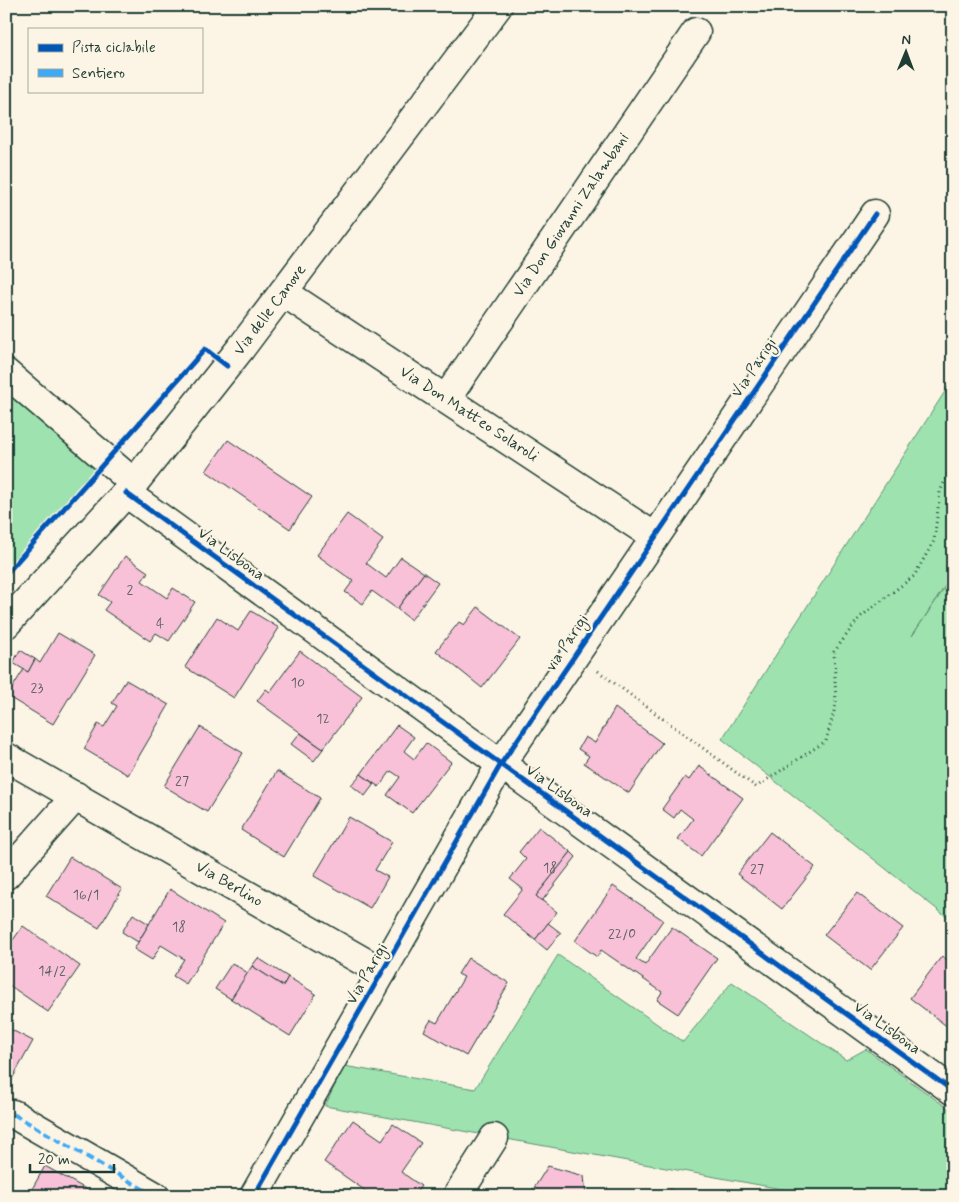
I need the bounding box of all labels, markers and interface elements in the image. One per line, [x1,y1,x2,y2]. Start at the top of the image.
legend [28,28,202,92]
north arrow [882,28,932,78]
text: N [901,31,911,49]
text: Pista ciclabile [72,38,156,58]
text: Sentiero [72,64,125,84]
street label: Via Don Giovanni Zalambani [508,129,634,301]
street label: Via delle Canove [229,260,311,360]
street label: Via Parigi [726,334,782,402]
street label: Via Don Matteo Solaroli [395,361,543,467]
street label: Via Lisbona [193,523,269,586]
house number: 2 [127,581,134,599]
street label: via Parigi [540,610,595,676]
house number: 4 [156,615,164,633]
house number: 10 [291,674,305,692]
house number: 23 [31,679,43,697]
house number: 12 [316,710,330,728]
street label: Via Lisbona [521,760,597,823]
house number: 27 [175,772,189,790]
street label: Via Berlino [191,856,267,912]
house number: 18 [543,859,557,877]
house number: 27 [750,860,764,878]
house number: 16/1 [73,886,99,904]
house number: 18 [172,918,186,936]
house number: 22/0 [608,925,636,943]
street label: Via Parigi [341,940,394,1009]
house number: 14/2 [38,962,66,980]
street label: Via Lisbona [849,997,925,1060]
scale bar [30,1142,114,1174]
text: 20 m [38,1150,70,1170]

